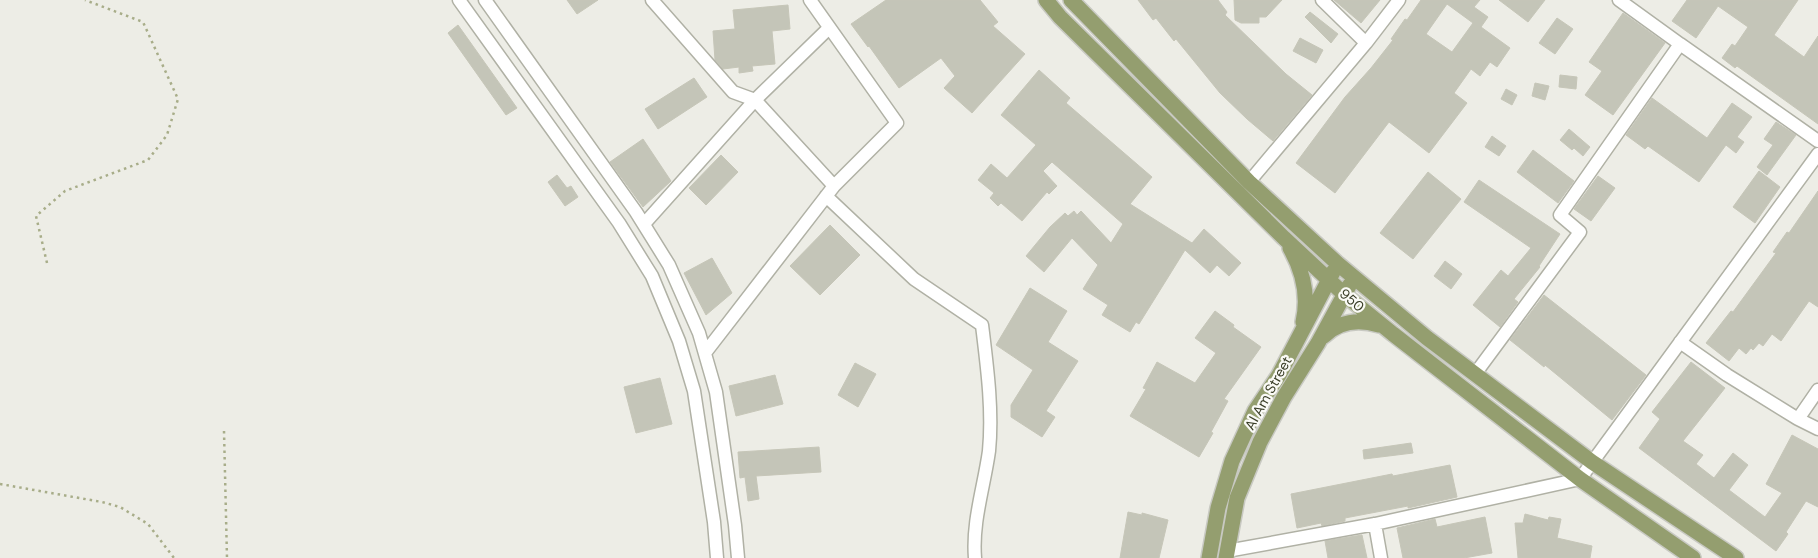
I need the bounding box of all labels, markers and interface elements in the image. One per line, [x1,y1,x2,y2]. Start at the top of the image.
street label: 950 [1336,284,1368,316]
street label: Al Am Street [1240,353,1296,433]

